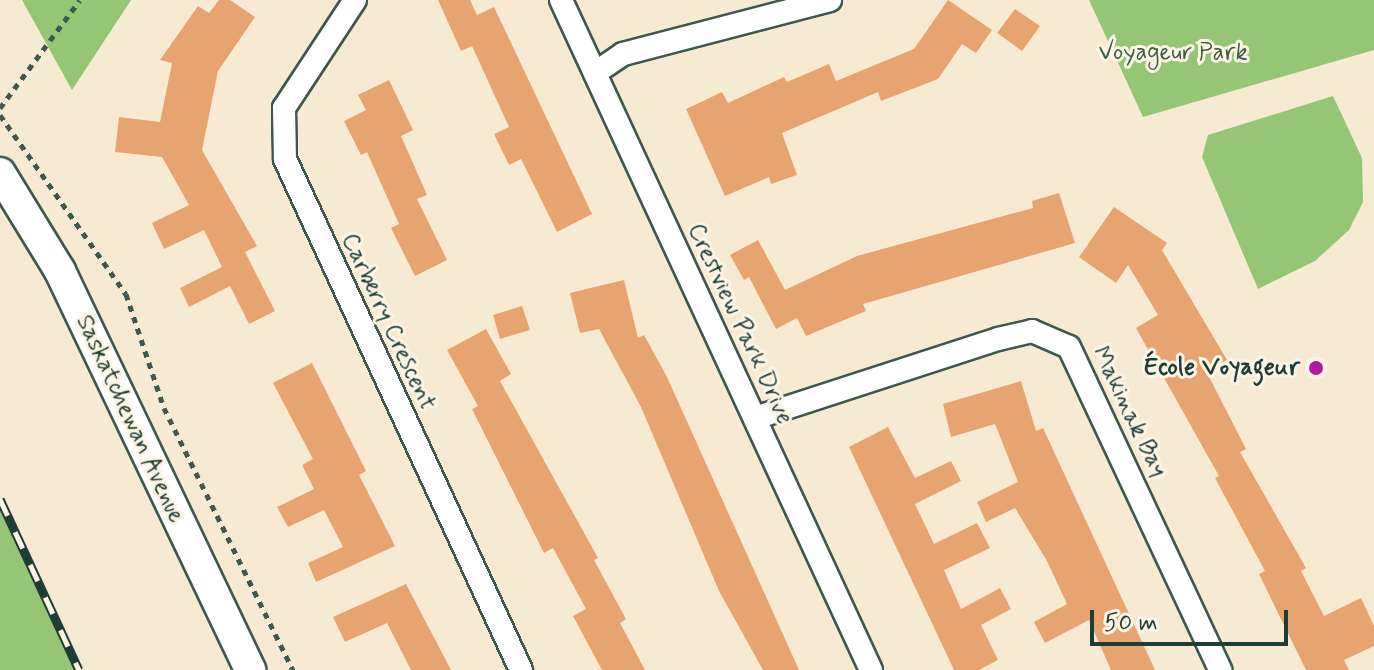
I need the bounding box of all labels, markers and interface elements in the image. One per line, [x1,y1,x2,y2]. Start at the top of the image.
park label: Voyageur Park [1099,39,1247,67]
street label: Crestview Park Drive [682,223,798,425]
street label: Carberry Crescent [334,229,442,415]
street label: Saskatchewan Avenue [68,308,192,530]
street label: Makinak Bay [1085,341,1173,483]
place label: École Voyageur [1148,354,1300,382]
marker: École Voyageur [1307,359,1325,377]
scale bar [1094,594,1292,644]
text: 50 m [1104,608,1158,639]

